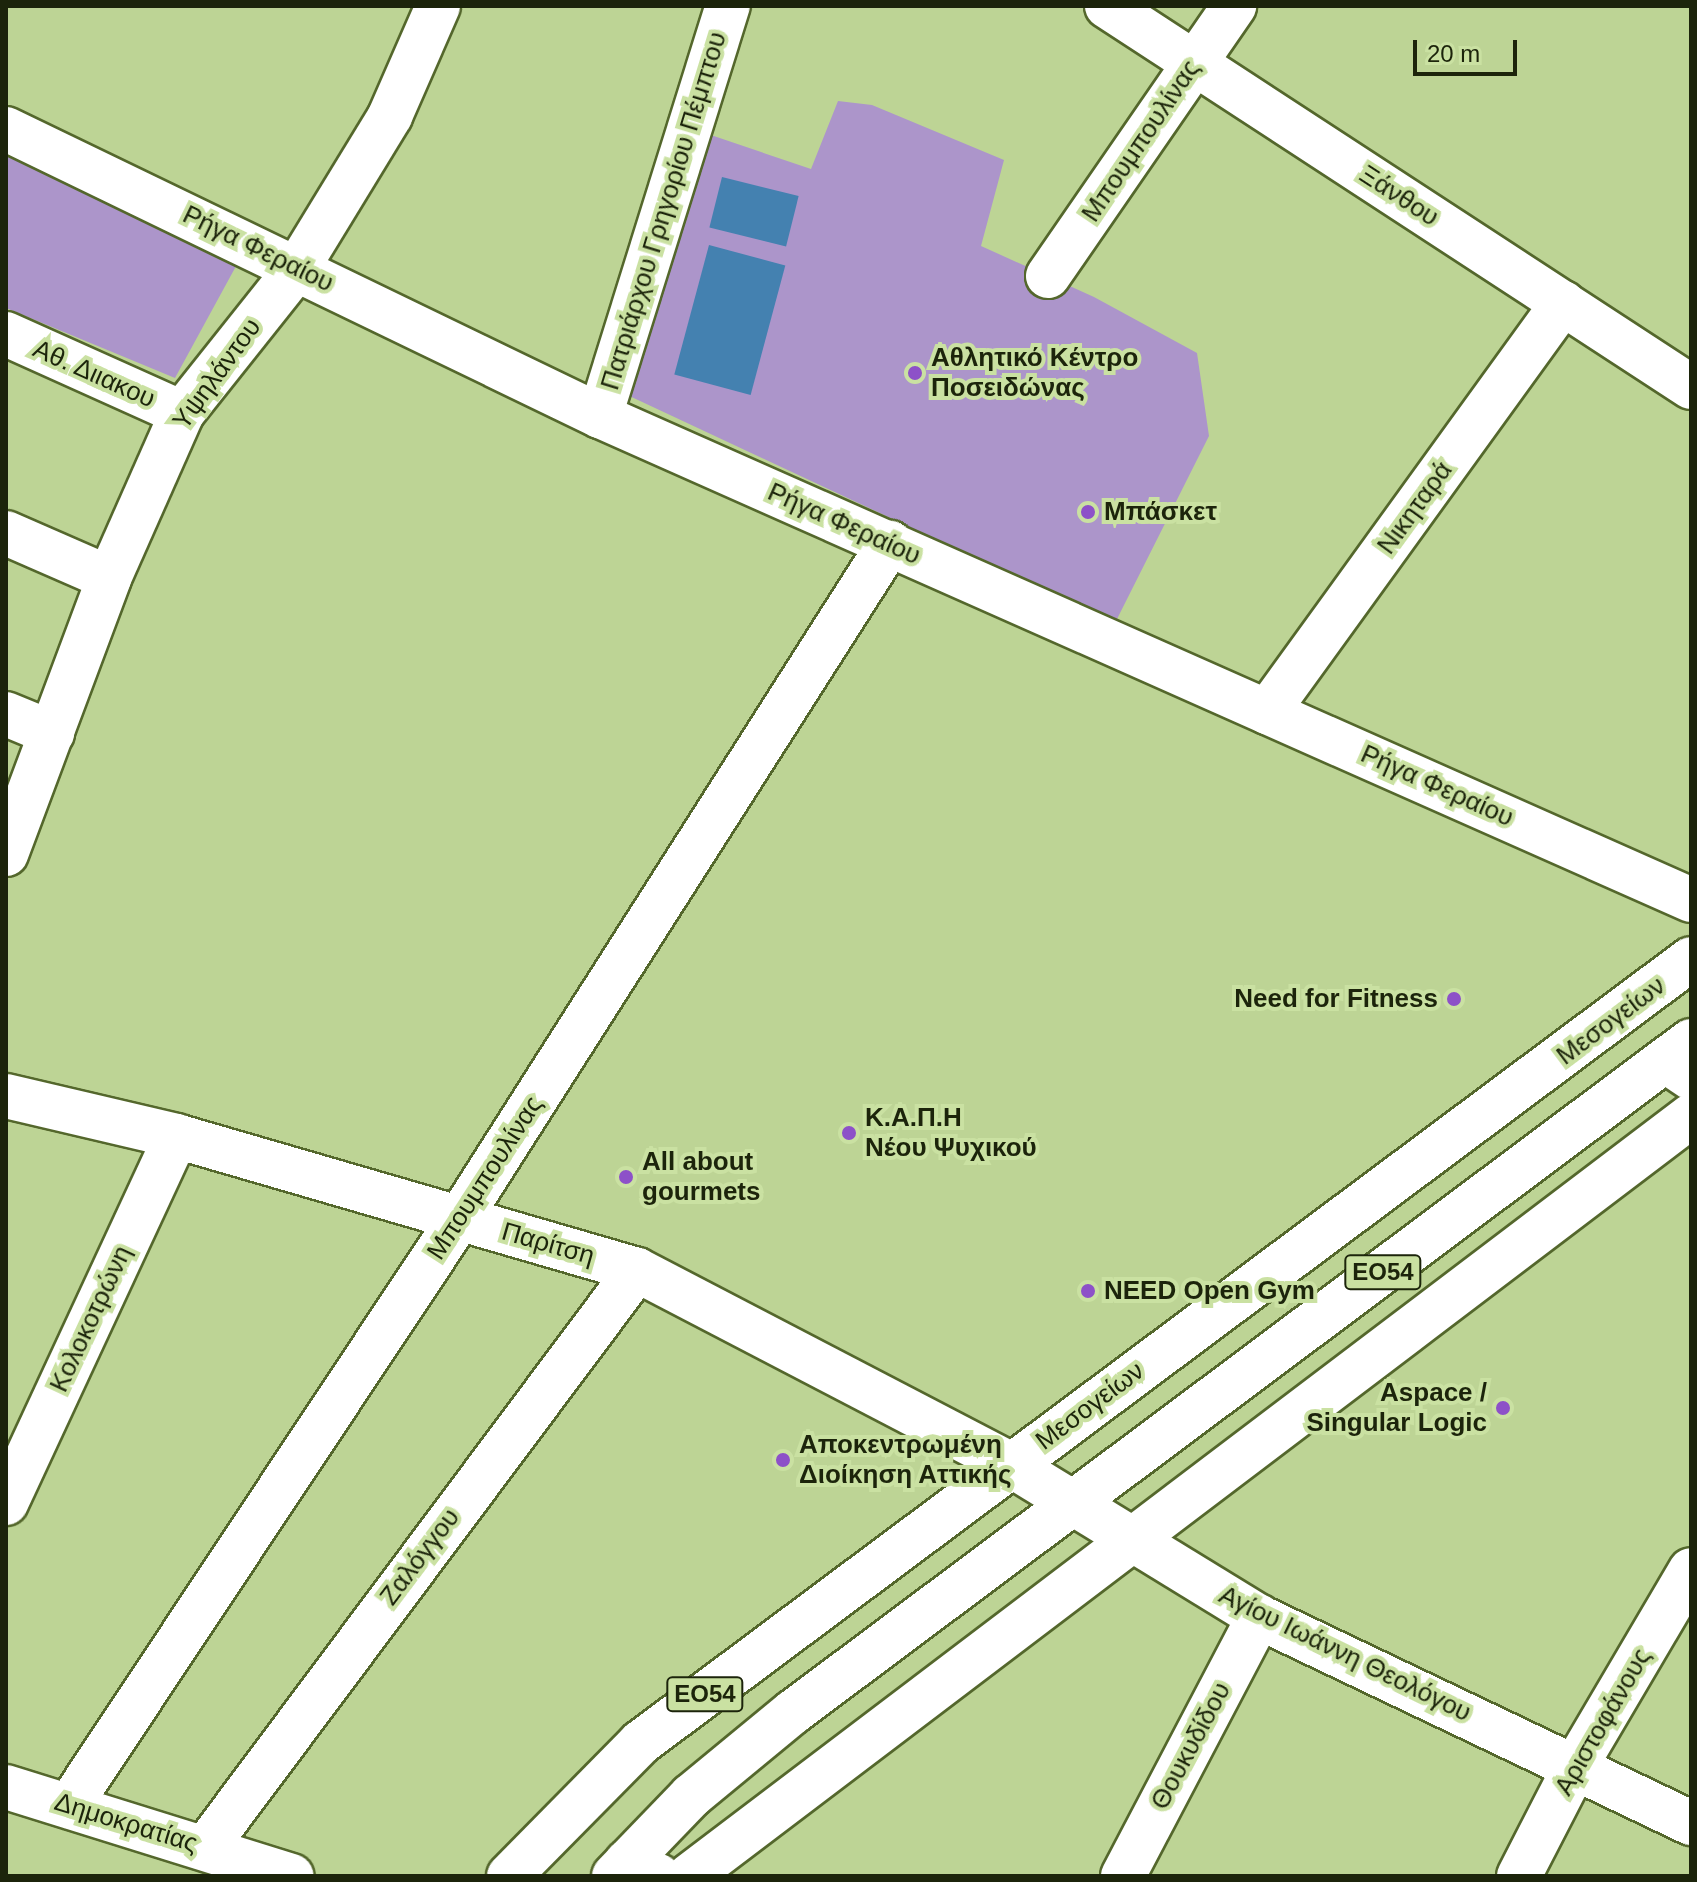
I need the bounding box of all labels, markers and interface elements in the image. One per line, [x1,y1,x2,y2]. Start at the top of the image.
scale bar [1417,24,1521,74]
street label: Πατριάρχου Γρηγορίου Πέμπτου [595,28,733,394]
text: 20 m [1427,40,1480,67]
street label: Μπουμπουλίνας [1075,54,1207,228]
street label: Ξάνθου [1354,159,1444,233]
street label: Ρήγα Φεραίου [178,199,338,299]
street label: Υψηλάντου [166,312,268,436]
street label: Αθ. Διιακου [28,333,160,415]
place label: Αθλητικό Κέντρο Ποσειδώνας [931,342,1138,404]
marker: Αθλητικό Κέντρο Ποσειδώνας [906,364,924,382]
street label: Νικηταρά [1371,456,1459,560]
street label: Ρήγα Φεραίου [763,476,925,572]
place label: Μπάσκετ [1104,496,1217,528]
marker: Μπάσκετ [1079,503,1097,521]
street label: Ρήγα Φεραίου [1356,738,1518,834]
street label: Μεσογείων [1551,970,1671,1072]
place label: Need for Fitness [1234,983,1438,1015]
marker: Need for Fitness [1445,990,1463,1008]
street label: Μπουμπουλίνας [421,1090,549,1266]
place label: Κ.Α.Π.Η Νέου Ψυχικού [865,1102,1037,1164]
marker: Κ.Α.Π.Η Νέου Ψυχικού [840,1124,858,1142]
place label: All about gourmets [642,1146,760,1208]
marker: All about gourmets [617,1168,635,1186]
street label: Παρίτση [498,1216,598,1272]
street label: Κολοκοτρώνη [44,1241,138,1397]
road number: ΕΟ54 [1343,1252,1423,1292]
place label: NEED Open Gym [1104,1275,1315,1307]
marker: NEED Open Gym [1079,1282,1097,1300]
street label: Μεσογείων [1030,1355,1150,1457]
place label: Aspace / Singular Logic [1306,1377,1487,1438]
marker: Aspace / Singular Logic [1494,1399,1512,1417]
place label: Αποκεντρωμένη Διοίκηση Αττικής [799,1429,1012,1490]
marker: Αποκεντρωμένη Διοίκηση Αττικής [774,1451,792,1469]
street label: Ζαλόγγου [374,1503,466,1611]
street label: Αγίου Ιωάννη Θεολόγου [1214,1579,1476,1729]
street label: Αριστοφάνους [1548,1643,1658,1801]
road number: ΕΟ54 [665,1674,745,1714]
street label: Θουκυδίδου [1144,1677,1238,1815]
street label: Δημοκρατίας [51,1786,201,1860]

